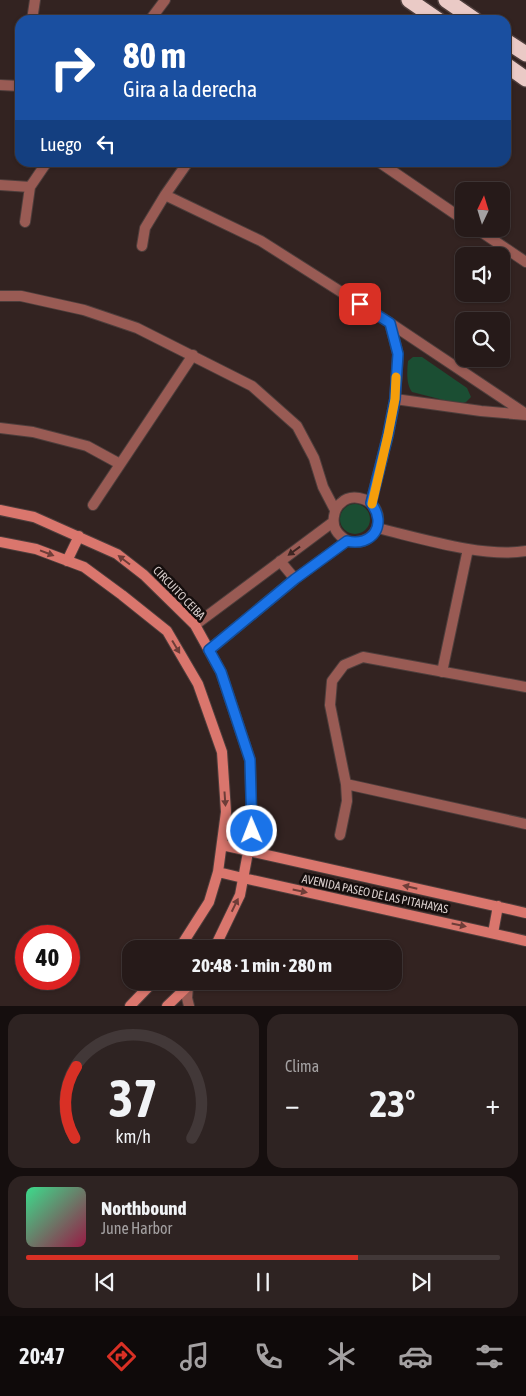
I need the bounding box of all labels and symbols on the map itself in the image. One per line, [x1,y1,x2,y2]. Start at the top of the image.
north arrow [455,182,510,238]
pin [339,283,381,325]
one-way arrow [287,546,301,556]
one-way arrow [40,549,55,557]
one-way arrow [118,554,131,565]
street label: CIRCUITO CEIBA [150,563,208,623]
one-way arrow [172,640,181,654]
one-way arrow [221,792,229,808]
position arrow [225,804,277,856]
street label: AVENIDA PASEO DE LAS PITAHAYAS [301,872,449,916]
one-way arrow [403,883,418,891]
one-way arrow [292,887,308,895]
one-way arrow [231,898,239,912]
one-way arrow [451,922,467,930]
speed limit sign: 40 [15,925,80,990]

